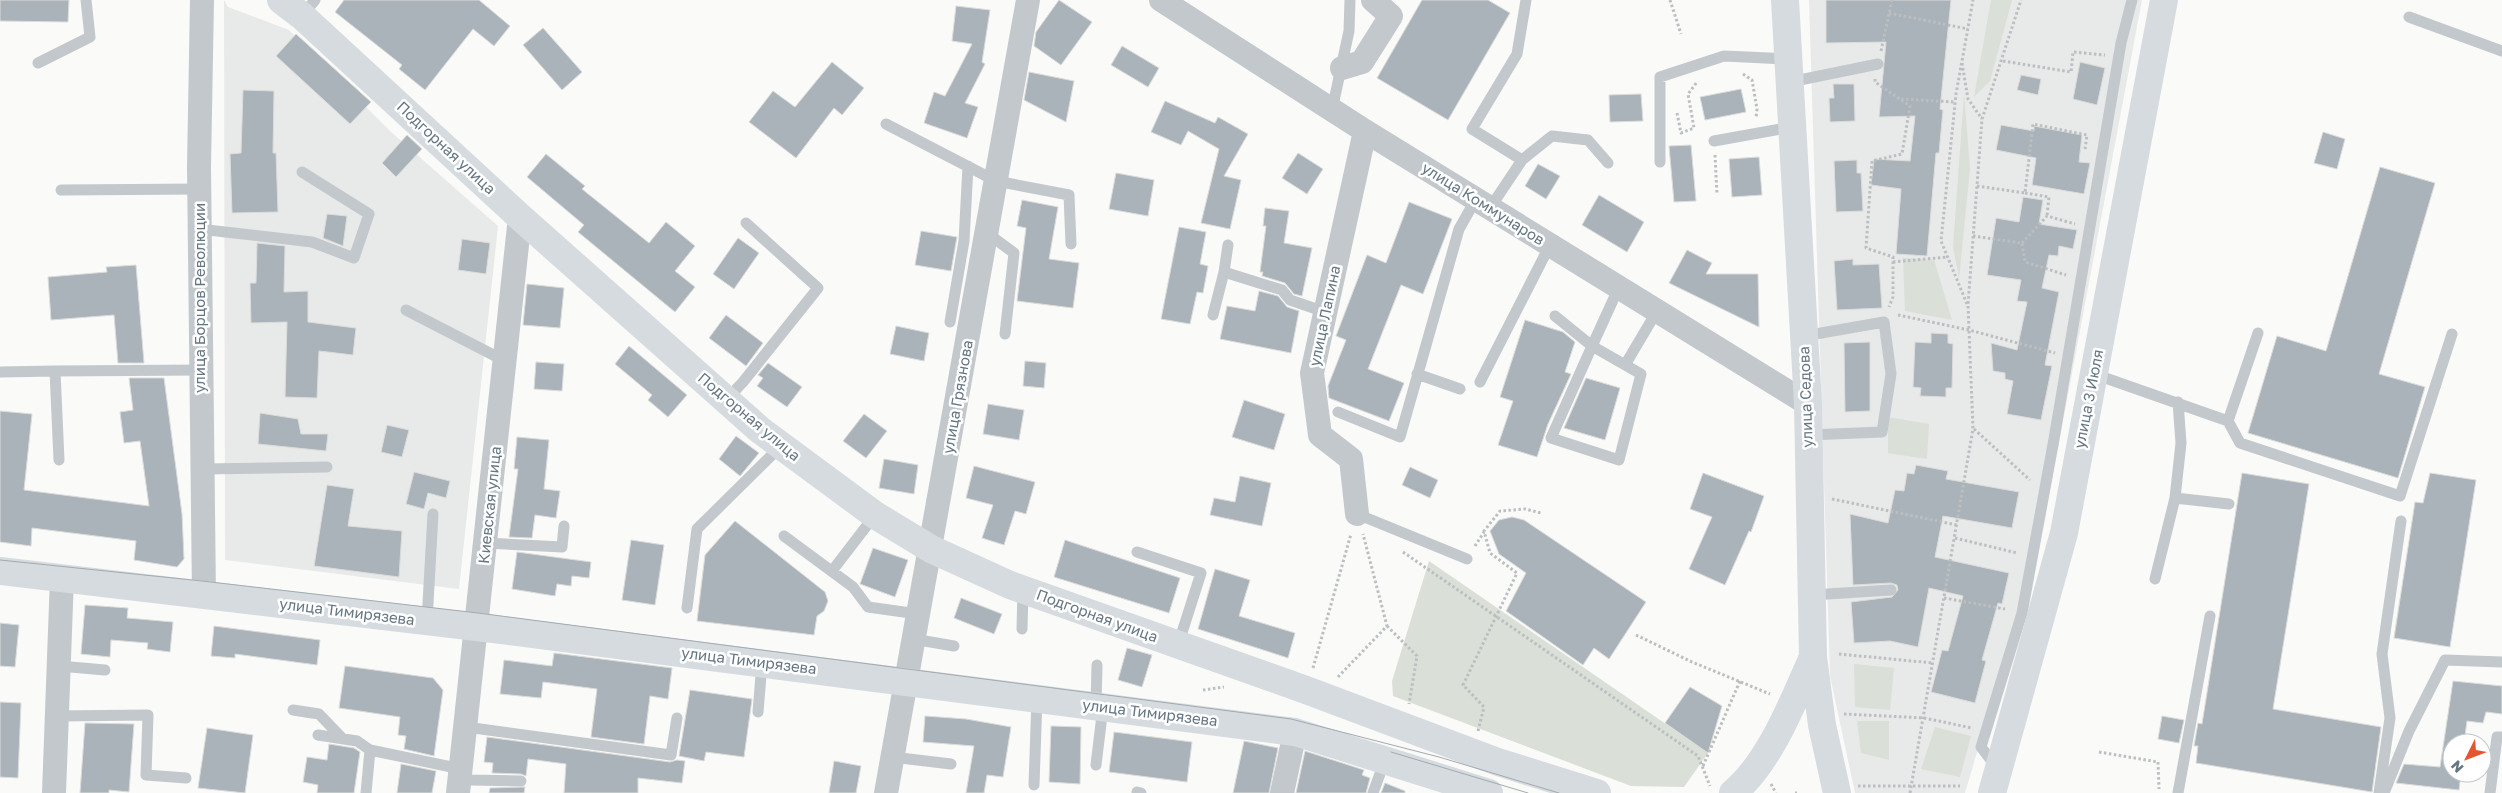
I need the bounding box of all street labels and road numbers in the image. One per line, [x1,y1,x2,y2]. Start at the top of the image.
street label: Подгорная улица [394,97,500,198]
street label: улица Коммунаров [1419,158,1548,248]
street label: улица Борцов Революции [190,203,208,393]
street label: улица Лапина [1305,264,1344,368]
street label: улица Грязнова [938,339,976,455]
street label: улица Седова [1794,346,1816,448]
street label: улица 3 Июля [2070,348,2106,450]
street label: Подгорная улица [695,368,804,464]
street label: Киевская улица [474,445,504,565]
street label: Подгорная улица [1034,585,1161,645]
street label: улица Тимирязева [279,594,416,628]
street label: улица Тимирязева [681,643,818,677]
street label: улица Тимирязева [1082,695,1219,729]

